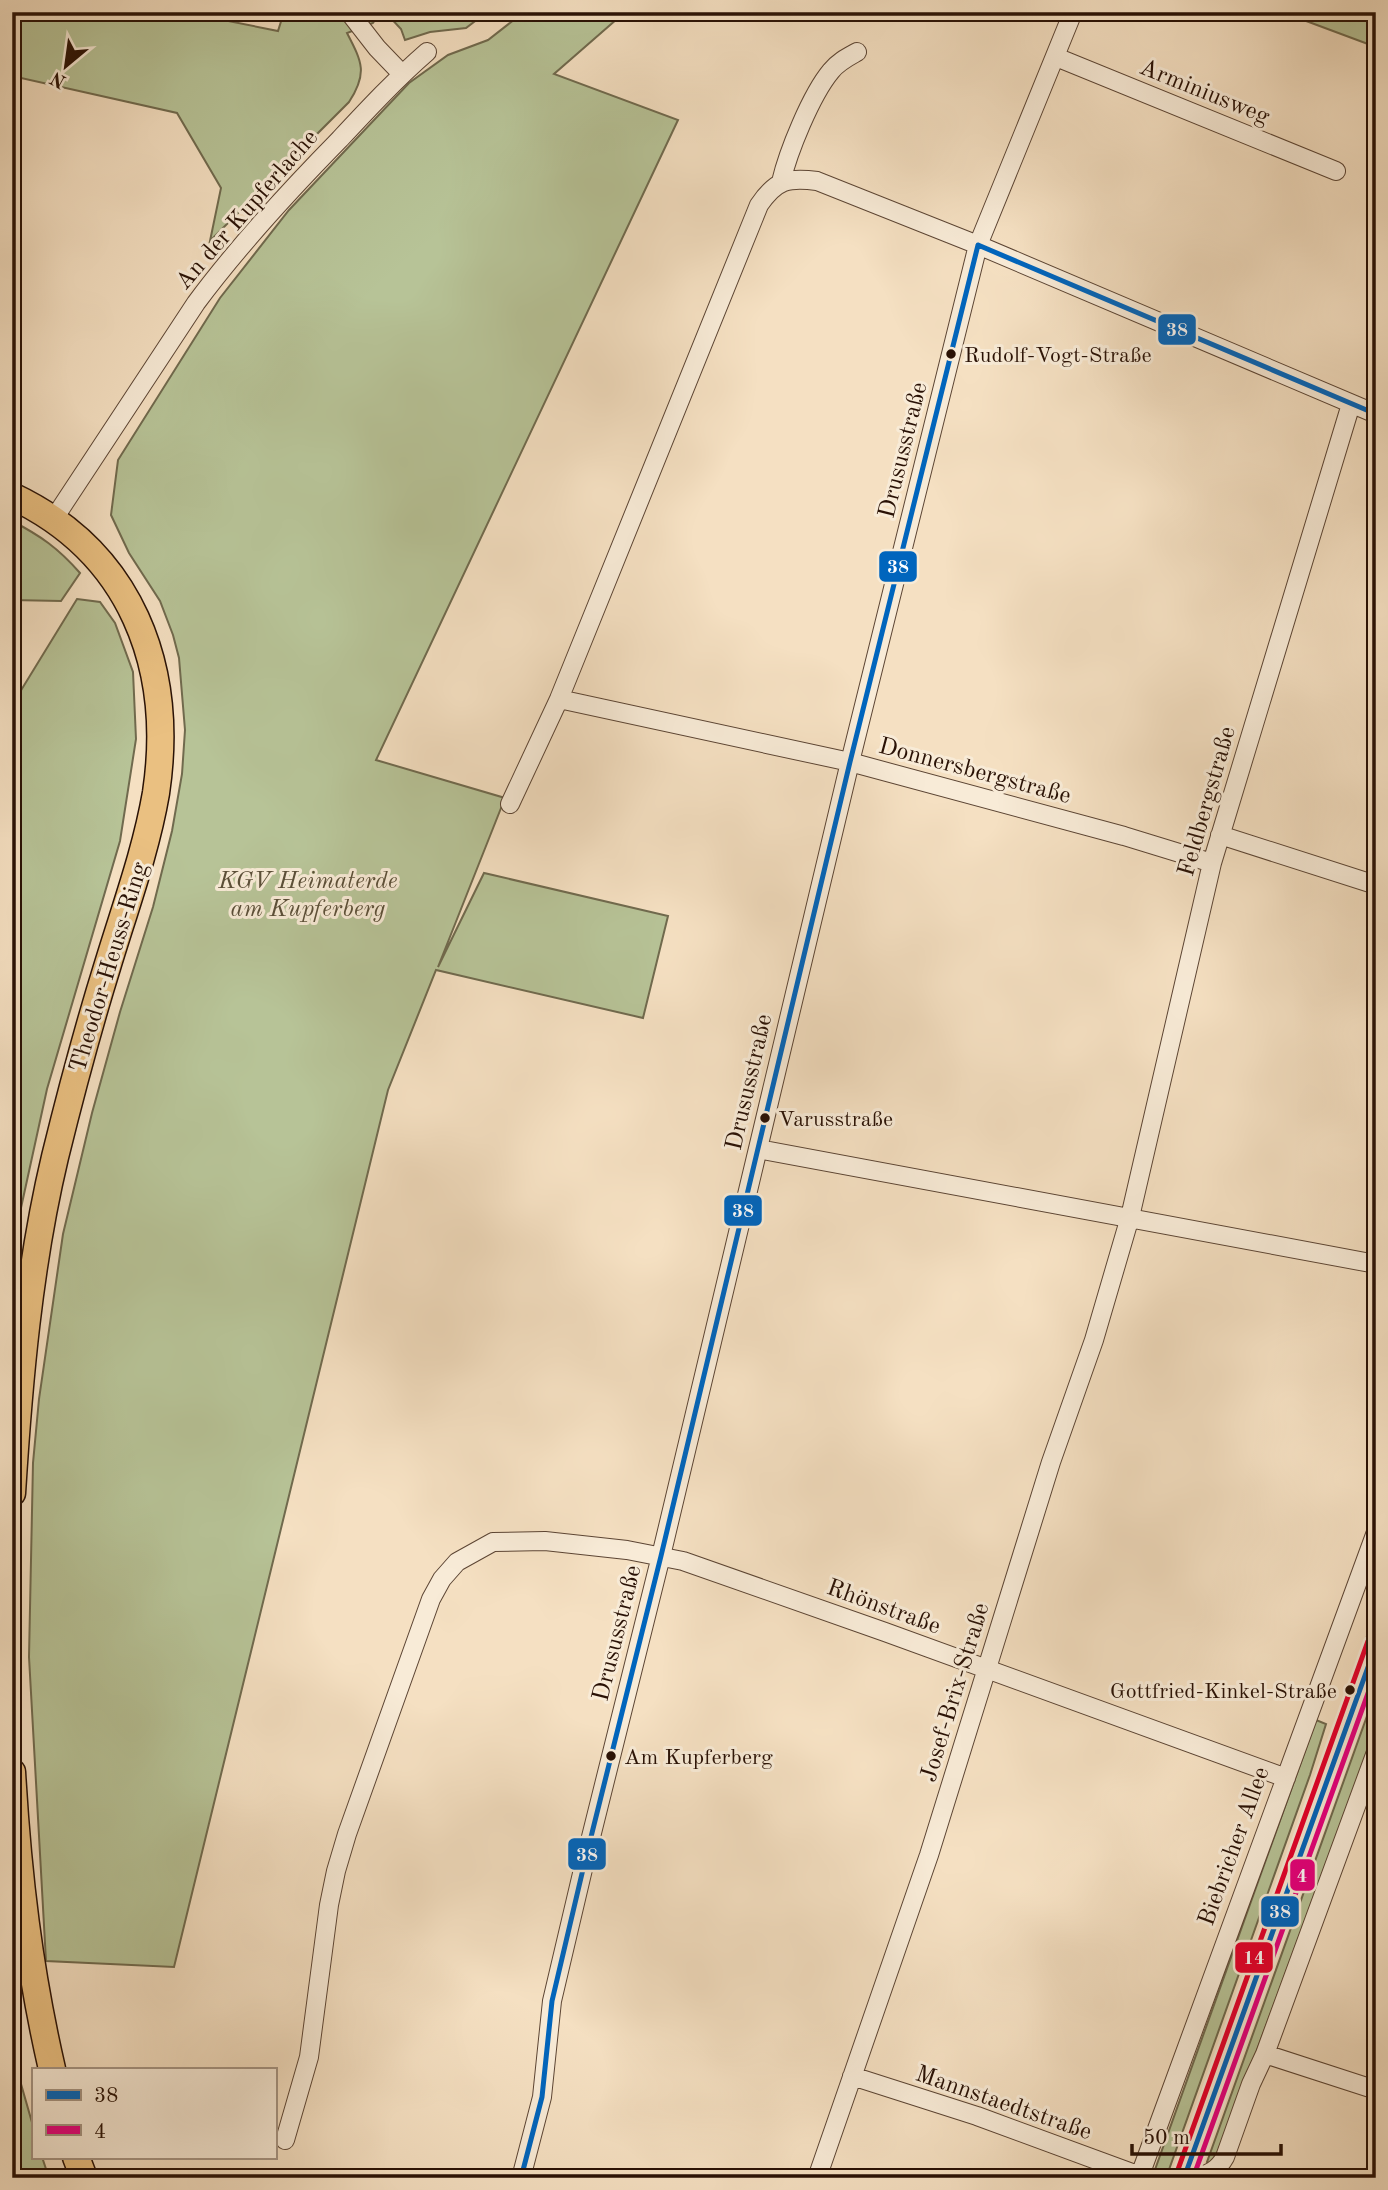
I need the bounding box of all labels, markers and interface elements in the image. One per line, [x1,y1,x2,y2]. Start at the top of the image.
north arrow [32,32,102,102]
street label: Arminiusweg [1136,56,1273,130]
text: N [48,67,70,91]
street label: An der Kupferlache [172,126,323,295]
line badge: 38 [1157,313,1197,346]
text: 38 [1166,322,1188,341]
place label: Rudolf-Vogt-Straße [964,345,1152,367]
marker: Rudolf-Vogt-Straße [944,347,958,361]
street label: Drususstraße [875,380,932,521]
line badge: 38 [878,550,918,583]
text: 38 [887,559,909,578]
street label: Feldbergstraße [1175,724,1241,879]
street label: Donnersbergstraße [876,735,1073,809]
street label: Theodor-Heuss-Ring [67,860,153,1076]
park label: KGV Heimaterde am Kupferberg [217,870,398,922]
street label: Drususstraße [723,1012,777,1153]
place label: Varusstraße [778,1109,893,1131]
marker: Varusstraße [758,1111,772,1125]
line badge: 38 [723,1194,763,1227]
text: 38 [732,1203,754,1222]
street label: Drususstraße [589,1563,646,1704]
street label: Rhönstraße [823,1576,943,1640]
street label: Josef-Brix-Straße [917,1600,995,1785]
place label: Gottfried-Kinkel-Straße [1110,1681,1337,1703]
marker: Gottfried-Kinkel-Straße [1343,1683,1357,1697]
place label: Am Kupferberg [624,1747,773,1769]
marker: Am Kupferberg [604,1749,618,1763]
street label: Biebricher Allee [1195,1764,1275,1929]
line badge: 38 [567,1837,607,1871]
text: 38 [576,1847,598,1866]
line badge: 4 [1289,1858,1316,1892]
text: 4 [1296,1868,1308,1887]
line badge: 38 [1260,1895,1300,1928]
text: 38 [1269,1904,1291,1923]
line badge: 14 [1234,1941,1274,1974]
text: 14 [1243,1950,1265,1969]
street label: Mannstaedtstraße [912,2062,1095,2145]
legend [32,2068,276,2158]
text: 38 [94,2086,118,2107]
scale bar [1132,2113,1281,2157]
text: 4 [94,2122,106,2143]
text: 50 m [1143,2128,1190,2149]

